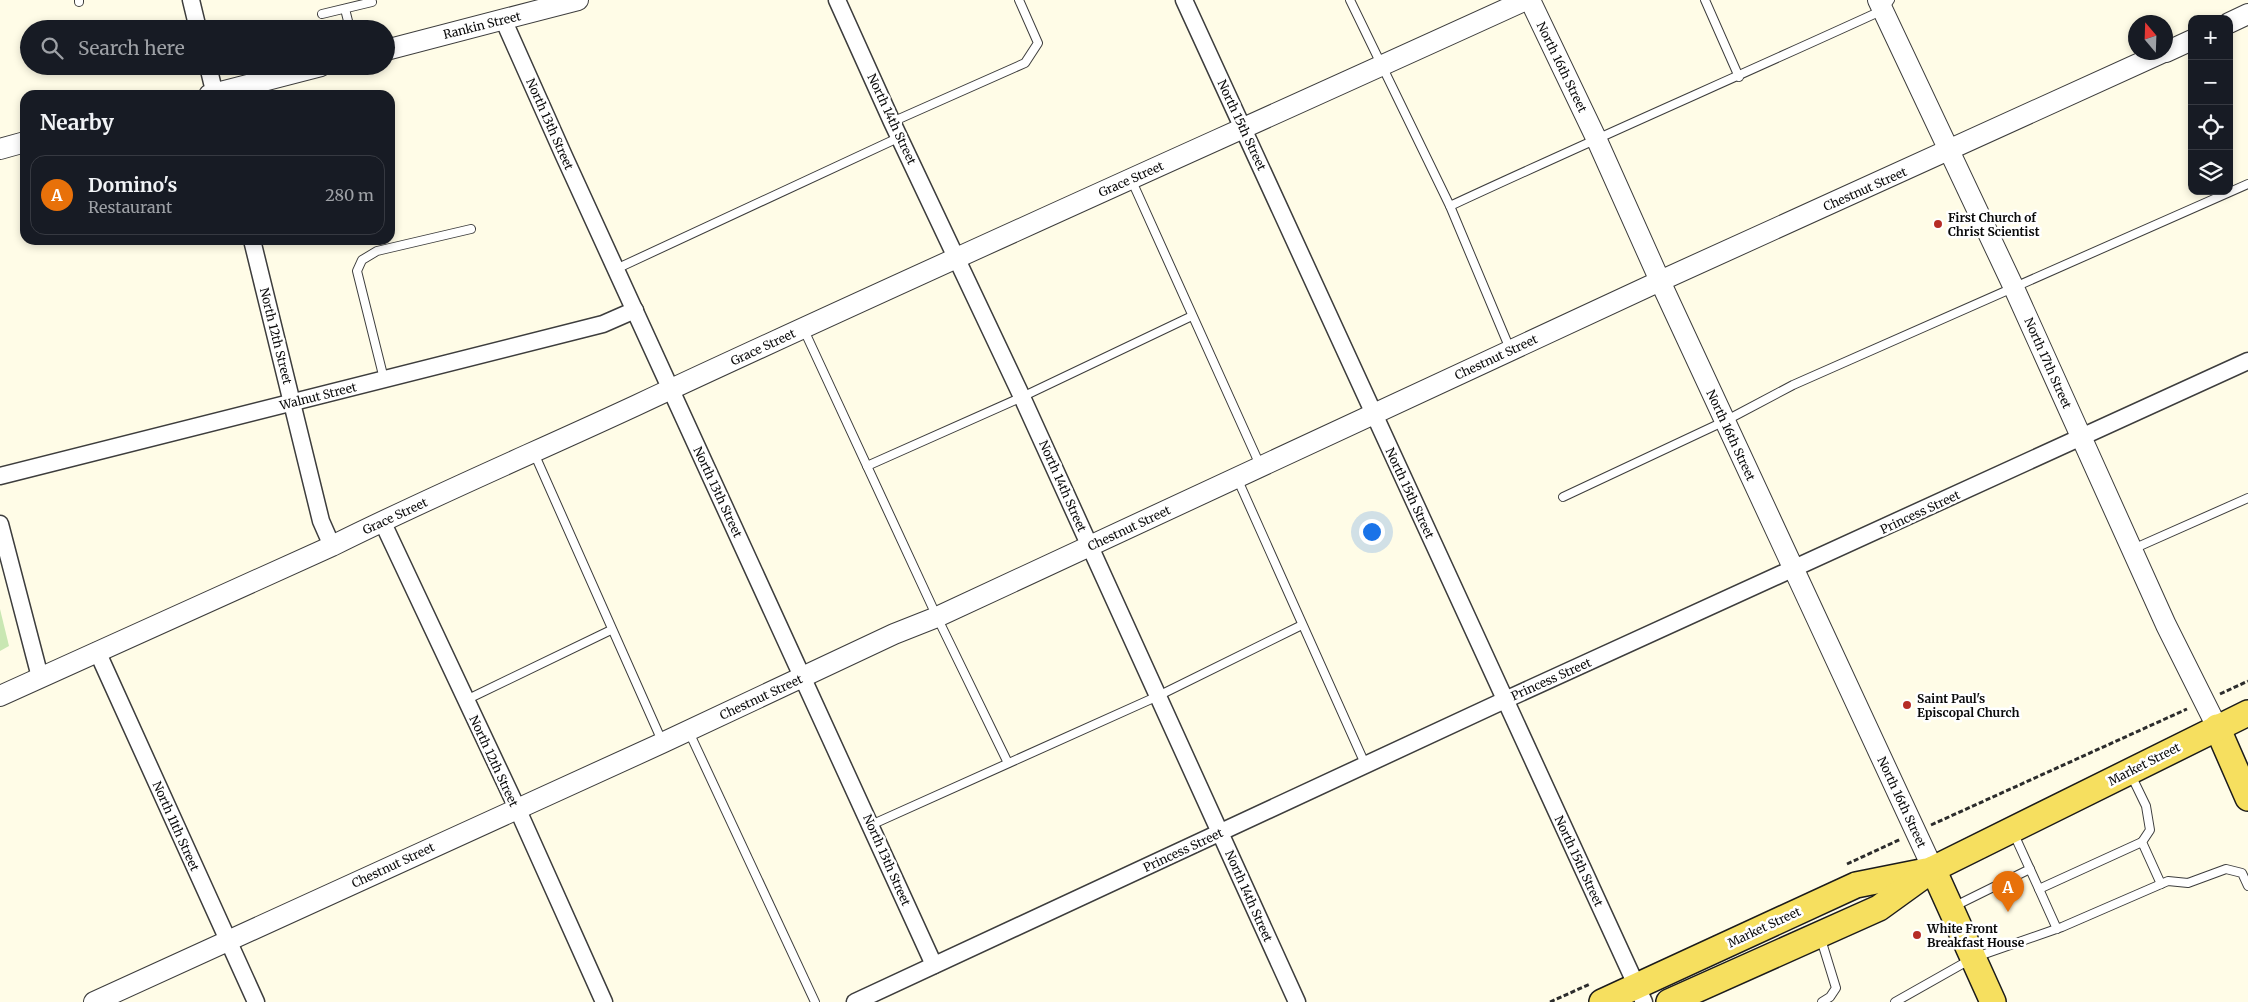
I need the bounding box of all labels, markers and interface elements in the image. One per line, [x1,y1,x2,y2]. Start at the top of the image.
street label: Rankin Street [442,8,523,42]
north arrow [2128,15,2173,60]
map controls [2188,15,2233,195]
button: + [2188,15,2233,60]
street label: North 16th Street [1534,19,1591,115]
search box [20,20,395,75]
icon: search [38,34,66,62]
text: Search here [78,36,185,60]
button: − [2188,60,2233,105]
street label: North 14th Street [864,71,920,167]
street label: North 13th Street [523,76,577,172]
street label: North 15th Street [1214,77,1270,173]
button: locate [2188,105,2233,150]
text: Nearby [40,109,114,136]
button: layers [2188,150,2233,195]
street label: Grace Street [1096,158,1166,200]
street label: Chestnut Street [1821,164,1909,214]
text: Domino's [88,173,177,197]
text: A [51,185,63,205]
text: 280 m [325,185,374,205]
text: Restaurant [88,197,172,217]
place label: First Church of Christ Scientist [1948,210,2040,239]
marker: First Church of Christ Scientist [1932,218,1944,230]
street label: North 12th Street [257,286,295,386]
street label: North 17th Street [2021,315,2075,411]
street label: Grace Street [728,325,798,369]
street label: Chestnut Street [1452,331,1540,383]
street label: Walnut Street [277,379,358,413]
street label: North 16th Street [1703,387,1759,483]
street label: North 14th Street [1036,438,1090,534]
street label: North 13th Street [690,444,746,540]
street label: North 15th Street [1382,445,1438,541]
street label: Princess Street [1878,487,1963,537]
street label: Grace Street [360,494,430,538]
street label: Chestnut Street [1085,502,1173,554]
your location [1359,519,1385,545]
street label: Princess Street [1509,654,1594,703]
street label: Chestnut Street [717,671,805,723]
place label: Saint Paul's Episcopal Church [1917,691,2020,720]
marker: Saint Paul's Episcopal Church [1901,699,1913,711]
street label: North 12th Street [466,713,522,809]
street label: Market Street [2105,739,2183,789]
street label: North 16th Street [1874,754,1930,850]
street label: North 11th Street [149,779,203,874]
street label: North 13th Street [860,812,914,908]
street label: North 15th Street [1551,813,1607,909]
street label: Princess Street [1141,825,1226,875]
street label: Chestnut Street [349,839,437,891]
street label: North 14th Street [1222,848,1276,944]
pin: A [1992,871,2024,912]
street label: Market Street [1725,903,1803,950]
place label: White Front Breakfast House [1926,921,2025,950]
marker: White Front Breakfast House [1911,929,1923,941]

